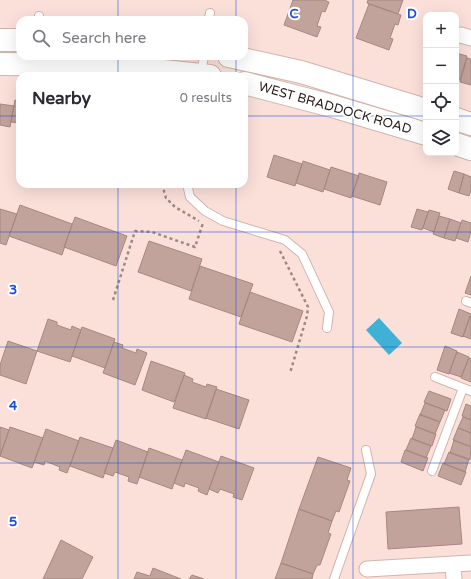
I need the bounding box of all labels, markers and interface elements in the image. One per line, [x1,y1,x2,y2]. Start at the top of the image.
text: C [289,6,299,22]
text: D [407,6,417,22]
map controls [423,12,459,156]
button: + [423,12,459,48]
search box [16,16,248,60]
icon: search [30,27,52,49]
text: Search here [62,29,146,47]
button: − [423,48,459,84]
street label: WEST BRADDOCK ROAD [257,78,414,138]
button: locate [423,84,459,120]
text: Nearby [32,88,91,109]
text: 0 results [180,90,232,106]
button: layers [423,120,459,156]
text: 3 [9,282,17,298]
text: 4 [9,398,18,414]
text: 5 [9,514,17,530]

